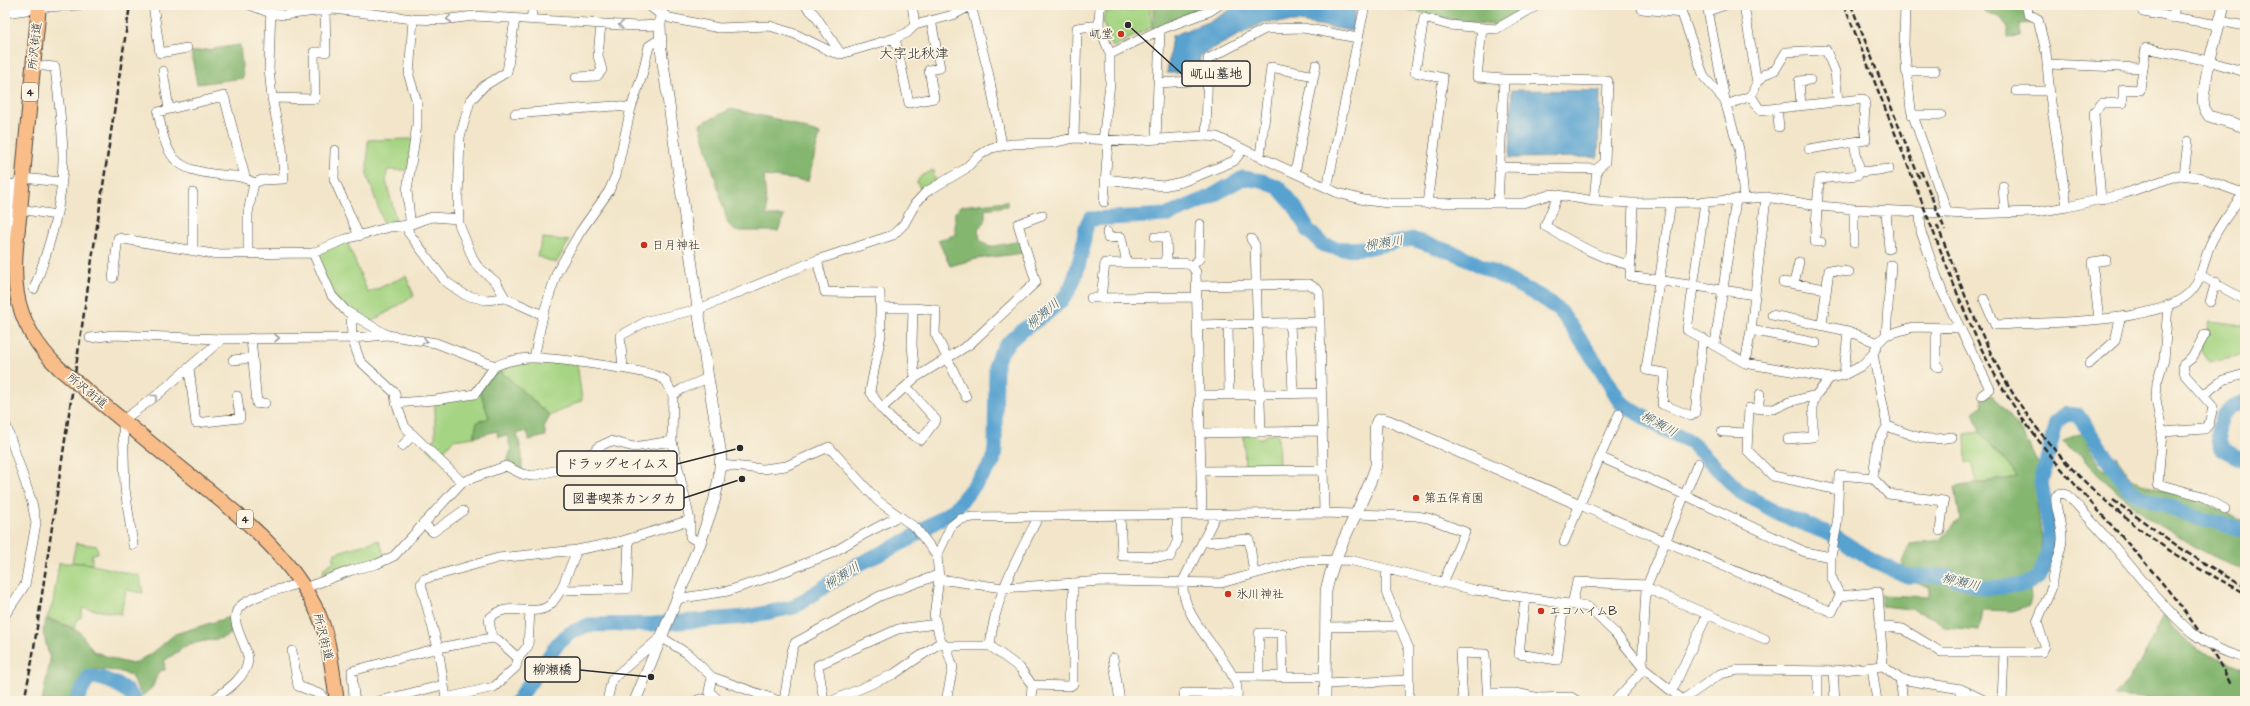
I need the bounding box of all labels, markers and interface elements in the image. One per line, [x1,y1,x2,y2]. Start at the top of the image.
one-way arrow [445,14,452,23]
street label: 所沢街道 [24,21,46,71]
one-way arrow [618,21,624,30]
place label: 屼堂 [1089,26,1113,43]
marker: 屼堂 [1116,29,1126,39]
district label: 大字北秋津 [879,44,949,64]
callout: 屼山墓地 [1182,61,1250,86]
text: 屼山墓地 [1190,65,1242,83]
road number: 4 [22,83,38,101]
water label: 柳瀬川 [1363,231,1405,255]
place label: 日月神社 [652,237,700,254]
marker: 日月神社 [639,240,649,250]
water label: 柳瀬川 [1022,295,1064,333]
one-way arrow [274,334,280,342]
one-way arrow [422,336,429,344]
street label: 所沢街道 [63,369,111,413]
one-way arrow [150,395,157,402]
water label: 柳瀬川 [1638,407,1680,441]
callout: ドラッグセイムス [557,451,677,476]
text: ドラッグセイムス [565,455,669,473]
callout: 図書喫茶カンタカ [564,485,684,510]
text: 図書喫茶カンタカ [572,490,676,508]
place label: 第五保育園 [1424,490,1484,507]
marker: 第五保育園 [1411,493,1421,503]
road number: 4 [237,510,253,528]
water label: 柳瀬川 [821,558,863,594]
water label: 柳瀬川 [1940,569,1982,595]
place label: 氷川神社 [1236,586,1284,603]
marker: 氷川神社 [1223,589,1233,599]
place label: エコハイムB [1549,603,1618,620]
marker: エコハイムB [1536,606,1546,616]
street label: 所沢街道 [309,612,337,662]
callout: 柳瀬橋 [525,657,580,682]
text: 柳瀬橋 [532,661,572,679]

